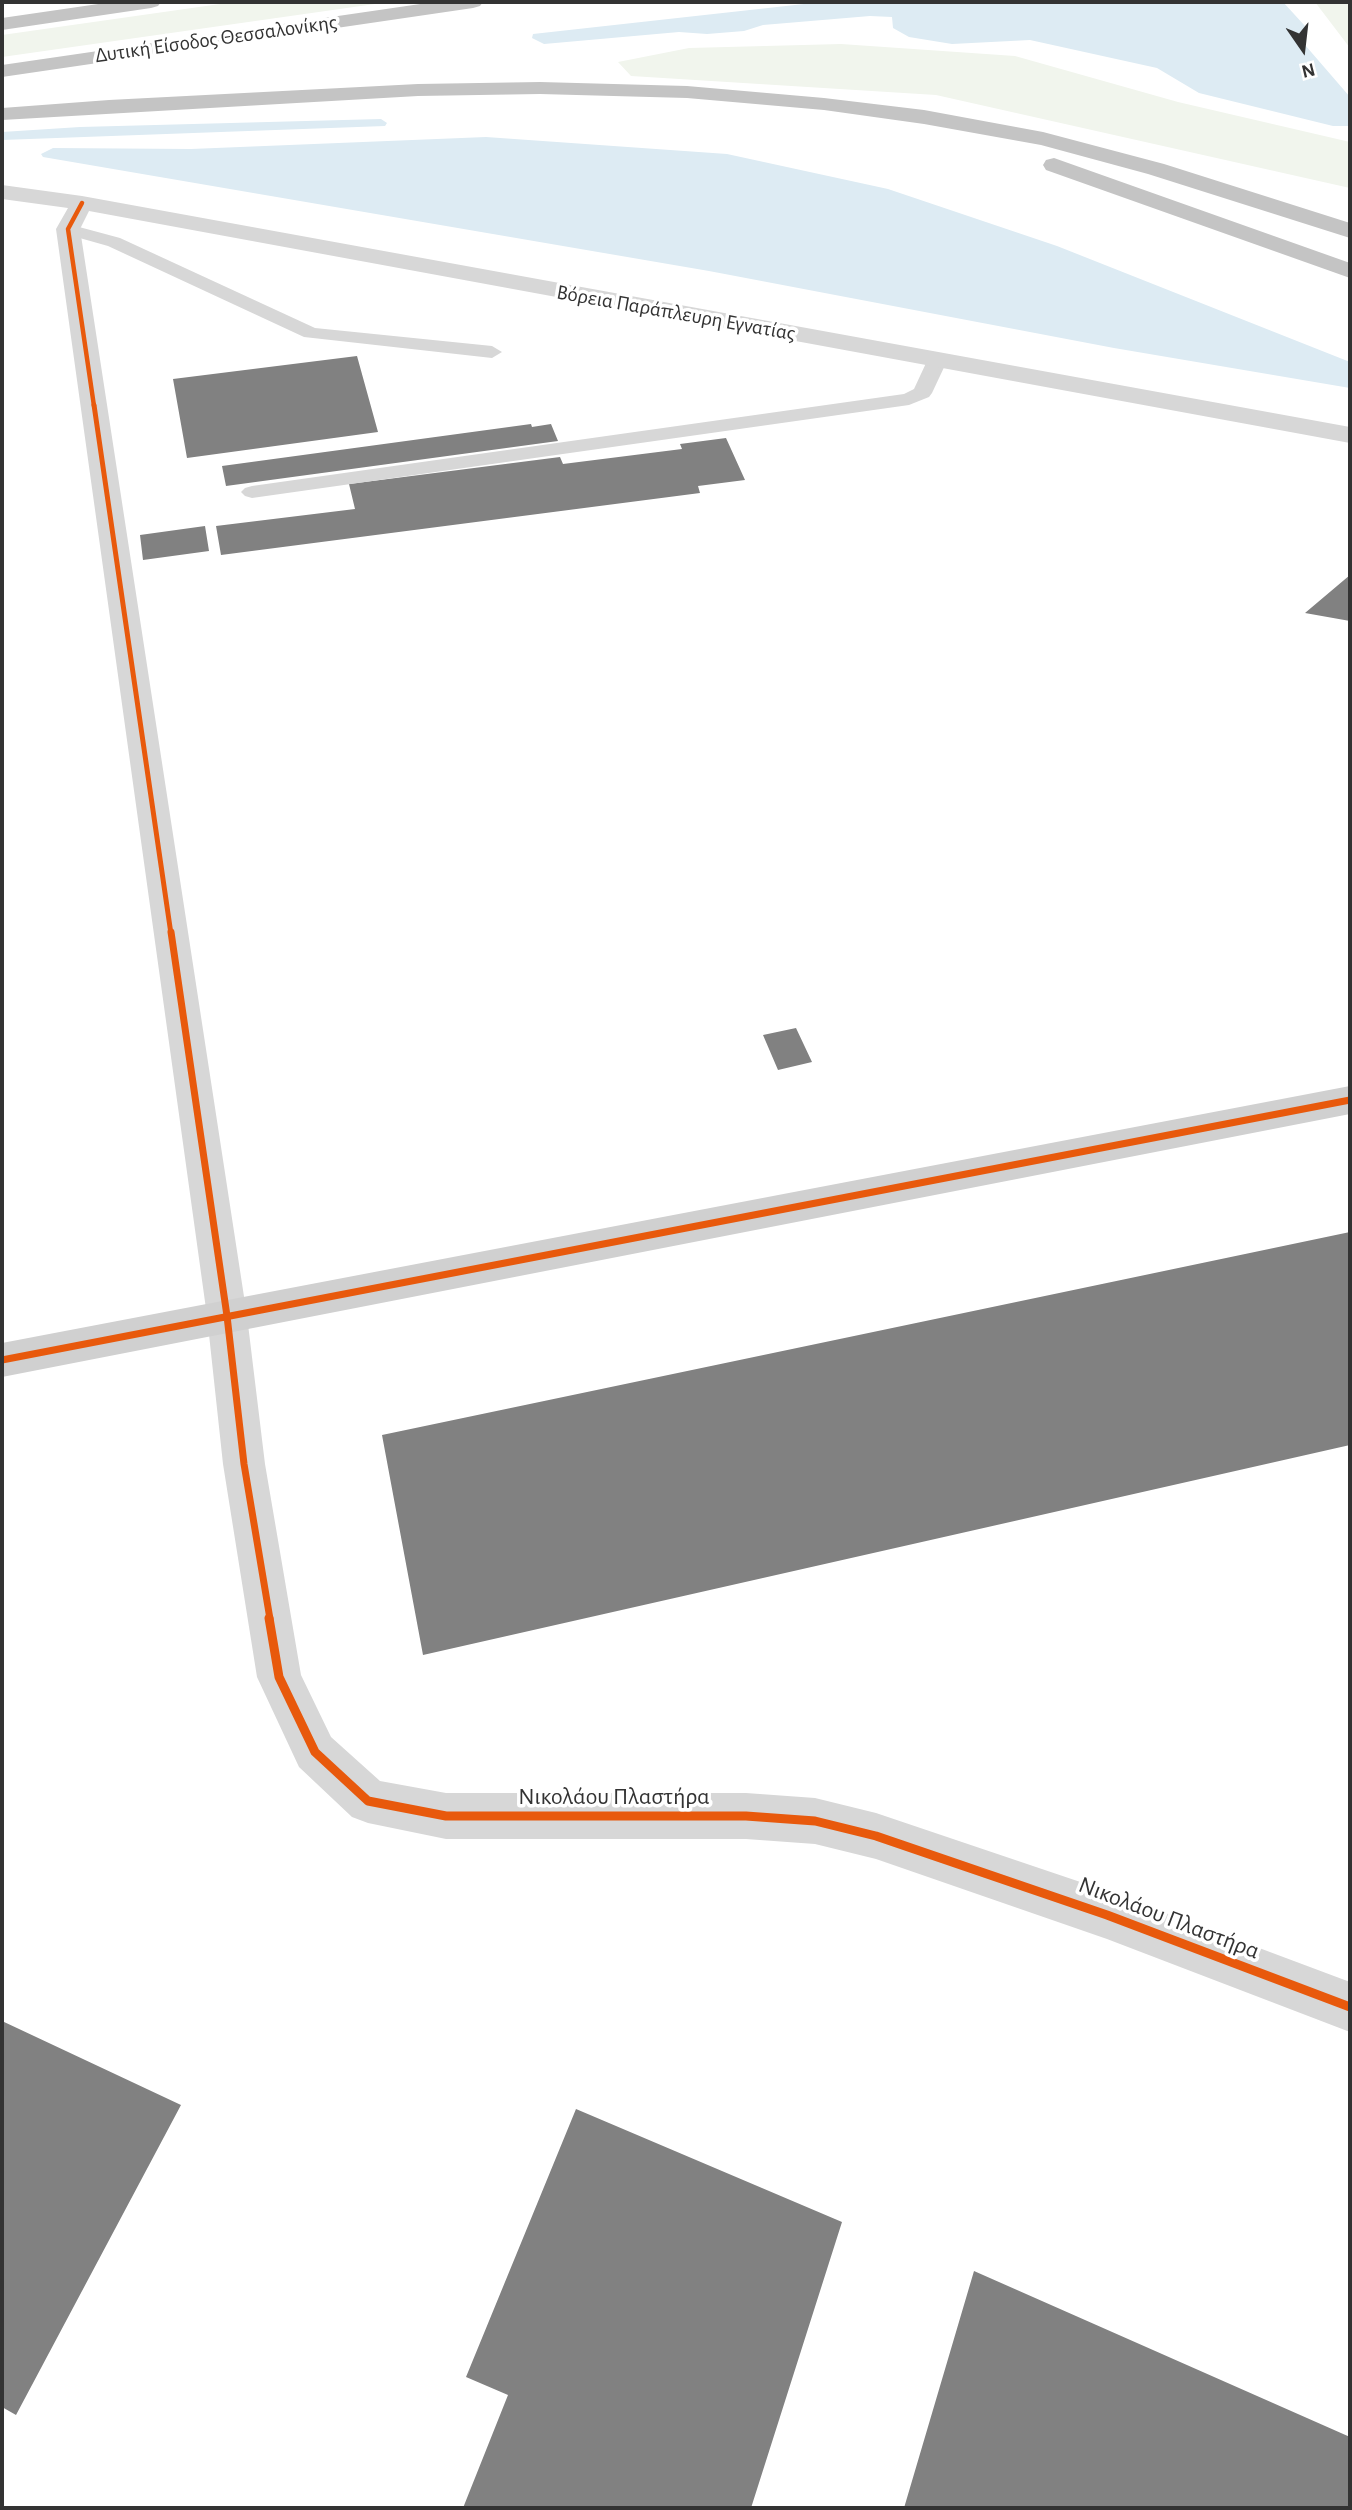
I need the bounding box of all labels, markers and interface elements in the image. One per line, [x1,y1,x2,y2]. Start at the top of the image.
street label: Δυτική Είσοδος Θεσσαλονίκης [93,10,339,68]
north arrow [1268,14,1338,84]
text: N [1299,59,1317,81]
street label: Βόρεια Παράπλευρη Εγνατίας [555,280,797,346]
street label: Νικολάου Πλαστήρα [518,1783,710,1811]
street label: Νικολάου Πλαστήρα [1074,1870,1264,1966]

